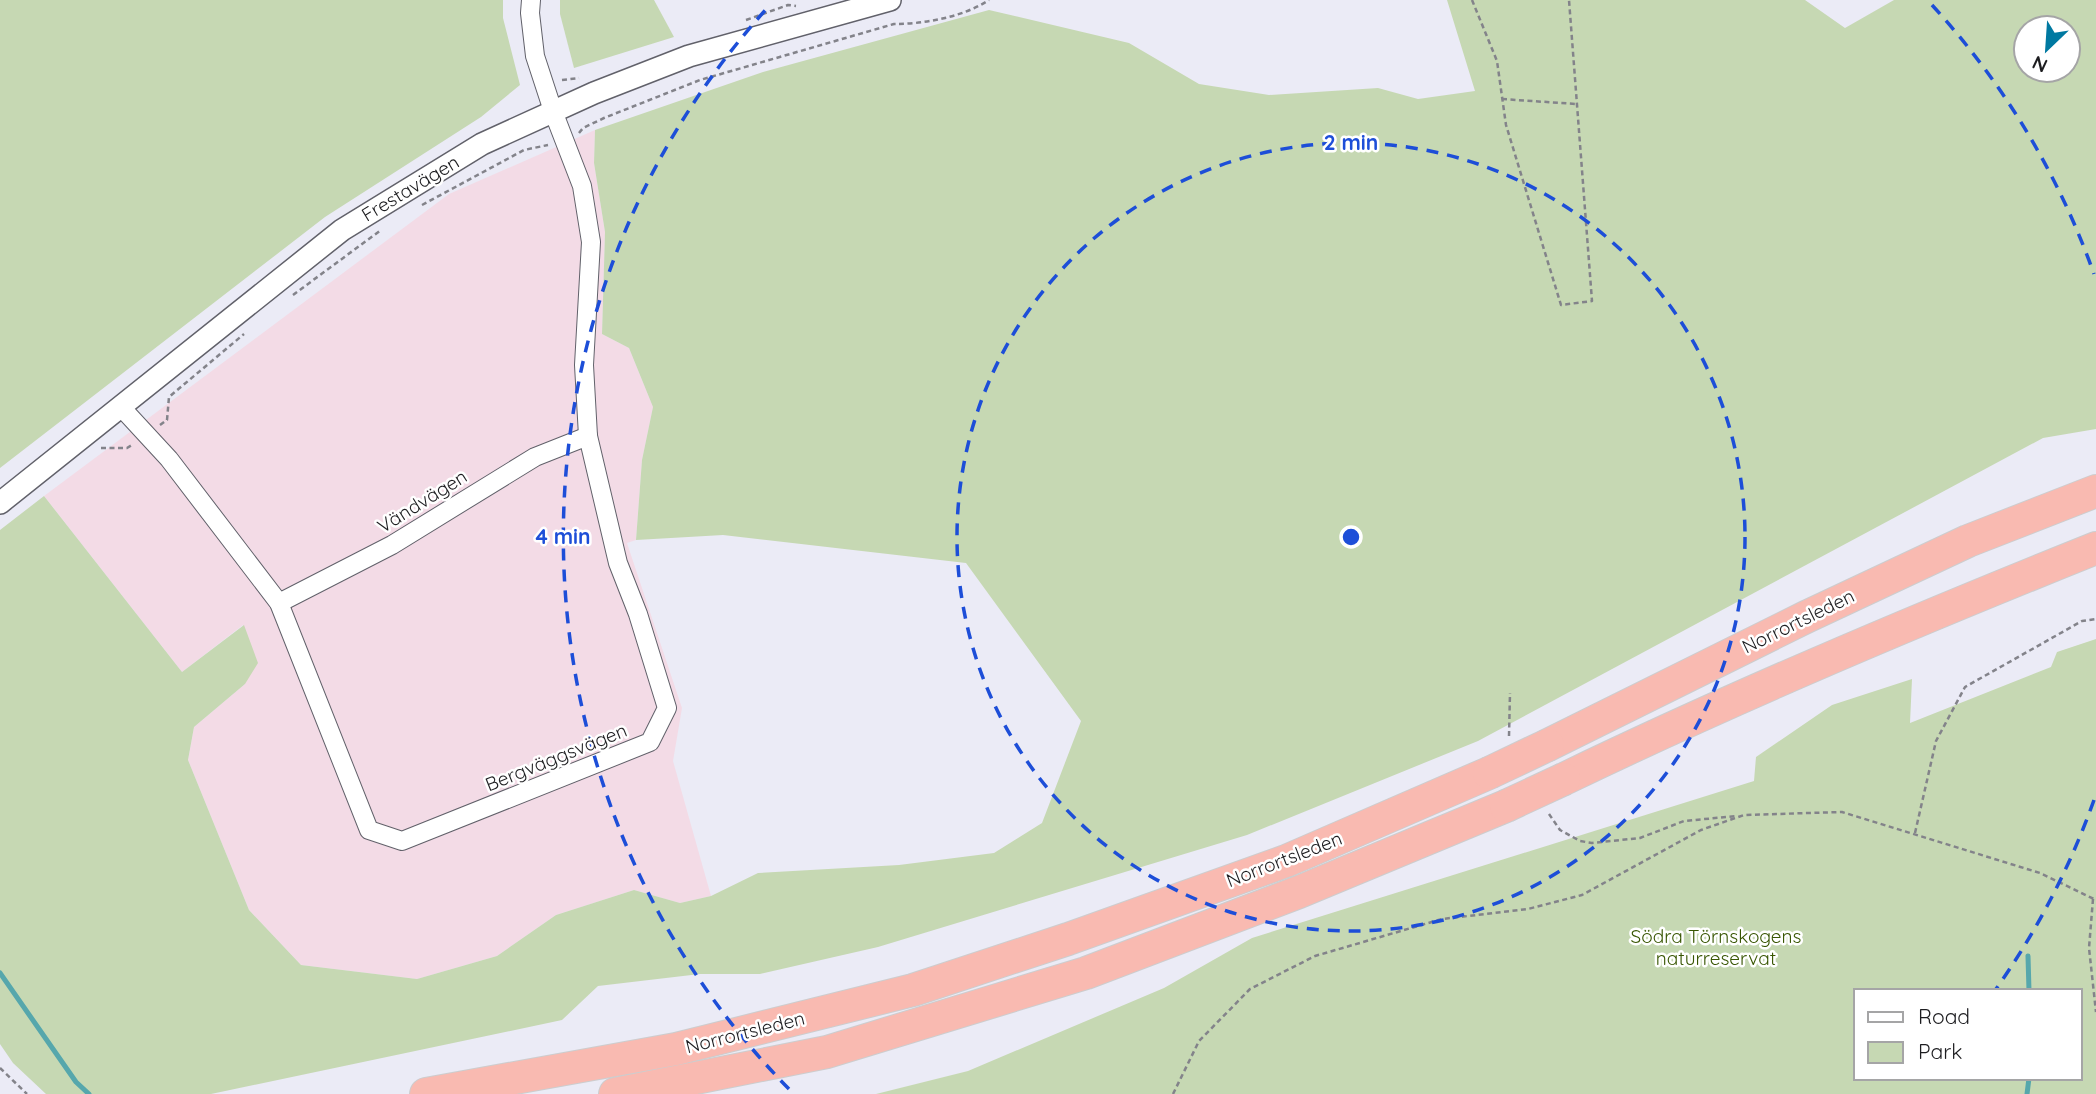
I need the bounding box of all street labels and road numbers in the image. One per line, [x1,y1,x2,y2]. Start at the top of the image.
street label: Frestavägen [357,149,463,227]
street label: Vändvägen [373,464,471,538]
street label: Norrortsleden [1738,583,1858,659]
street label: Bergväggsvägen [482,718,630,796]
street label: Norrortsleden [1223,826,1345,892]
street label: Norrortsleden [683,1006,807,1058]

